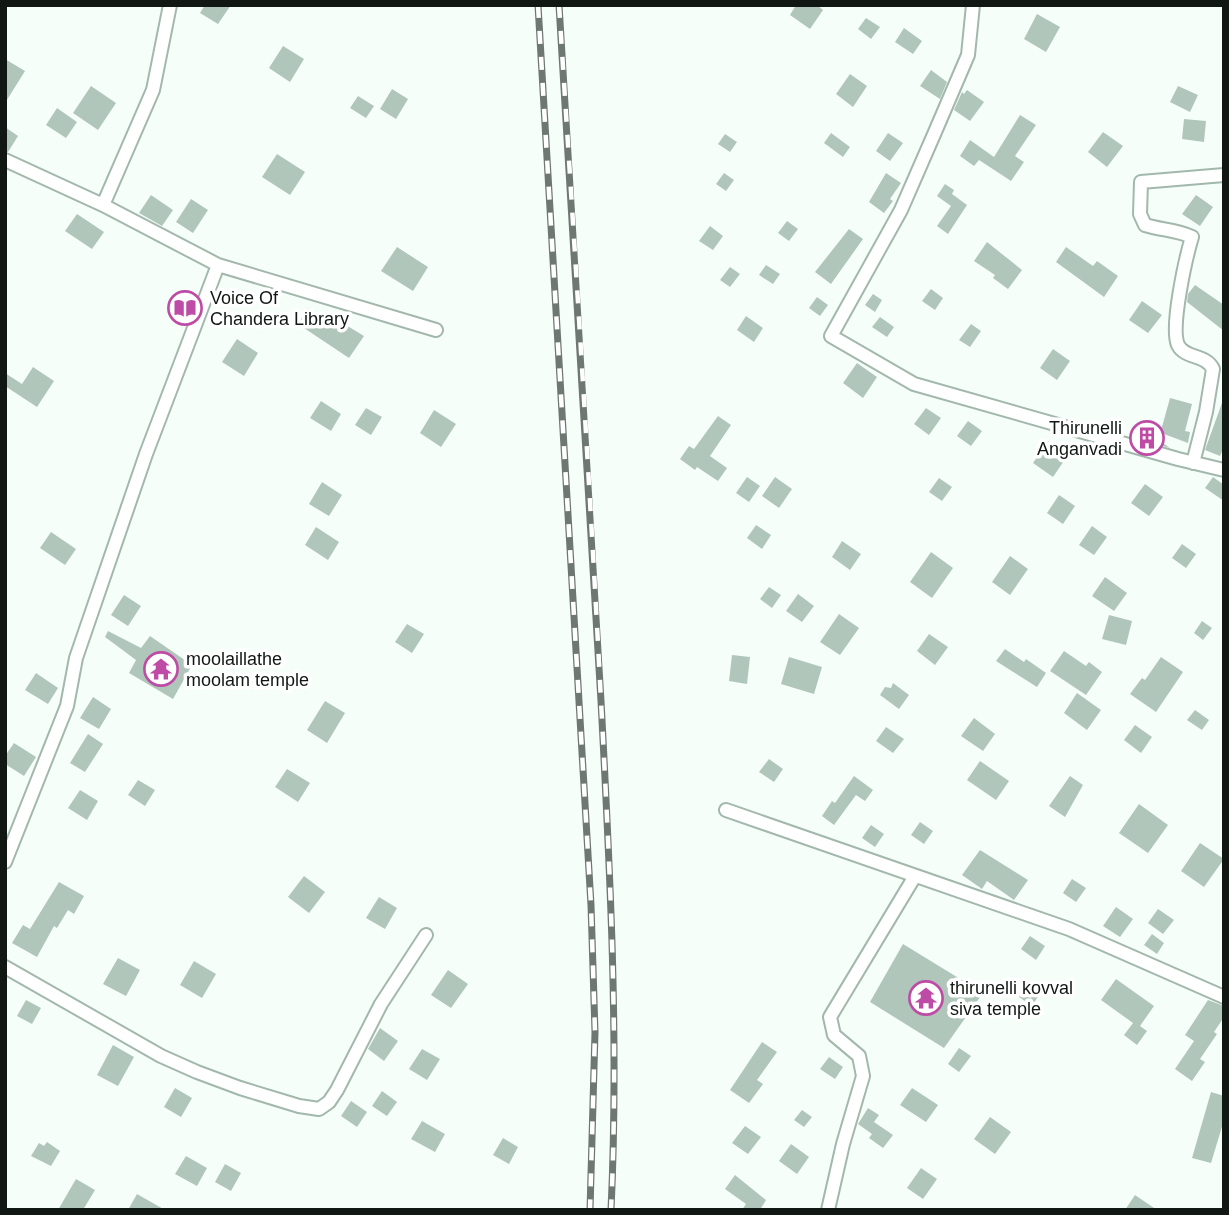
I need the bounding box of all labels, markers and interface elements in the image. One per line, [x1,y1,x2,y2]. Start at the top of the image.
place label: Voice Of Chandera Library [210,288,349,329]
library icon: Voice Of Chandera Library [166,289,204,327]
place label: Thirunelli Anganvadi [1037,418,1122,459]
building icon: Thirunelli Anganvadi [1128,419,1166,457]
place label: moolaillathe moolam temple [186,649,309,690]
temple icon: moolaillathe moolam temple [142,650,180,688]
place label: thirunelli kovval siva temple [950,978,1073,1019]
temple icon: thirunelli kovval siva temple [907,979,945,1017]

